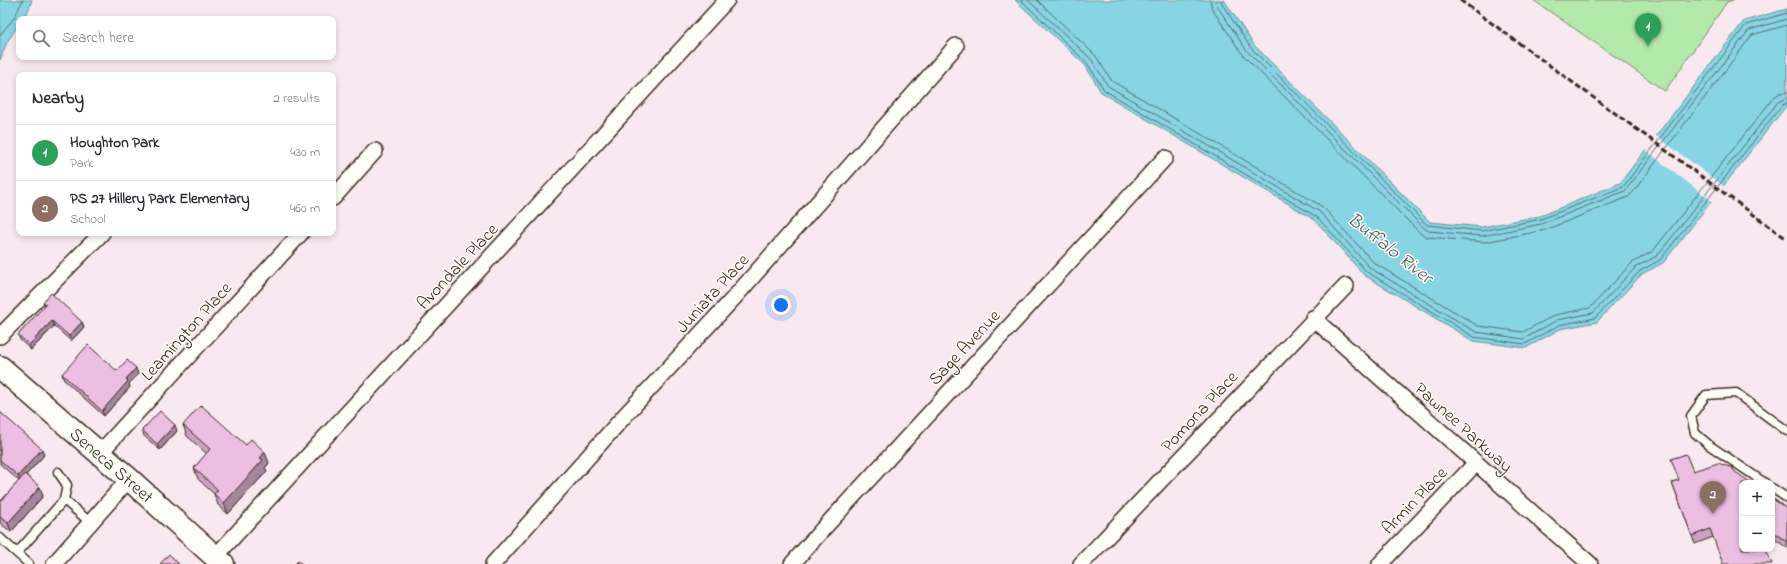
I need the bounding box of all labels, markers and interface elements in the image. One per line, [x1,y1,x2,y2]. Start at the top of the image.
pin: 1 [1635,13,1661,46]
search box [16,16,336,60]
icon: search [30,27,52,49]
text: Search here [62,27,134,49]
text: Nearby [32,86,84,111]
text: 2 results [273,89,320,108]
text: Houghton Park [70,132,159,154]
text: 1 [43,143,47,162]
text: 430 m [290,143,320,162]
text: Park [70,154,94,173]
text: PS 27 Hillery Park Elementary [70,188,250,210]
text: 2 [42,199,48,218]
text: 460 m [290,199,320,218]
water label: Buffalo River [1341,207,1439,292]
text: School [70,210,106,229]
street label: Avondale Place [411,218,506,316]
street label: Juniata Place [671,248,757,340]
street label: Leamington Place [136,276,241,388]
your location [771,295,791,315]
street label: Sage Avenue [923,304,1009,393]
street label: Pomona Place [1156,365,1246,459]
street label: Pawnee Parkway [1408,377,1518,480]
street label: Seneca Street [63,423,159,510]
street label: Armin Place [1376,461,1455,541]
map controls [1739,480,1775,552]
button: + [1739,480,1775,516]
pin: 2 [1700,481,1726,514]
button: − [1739,516,1775,552]

